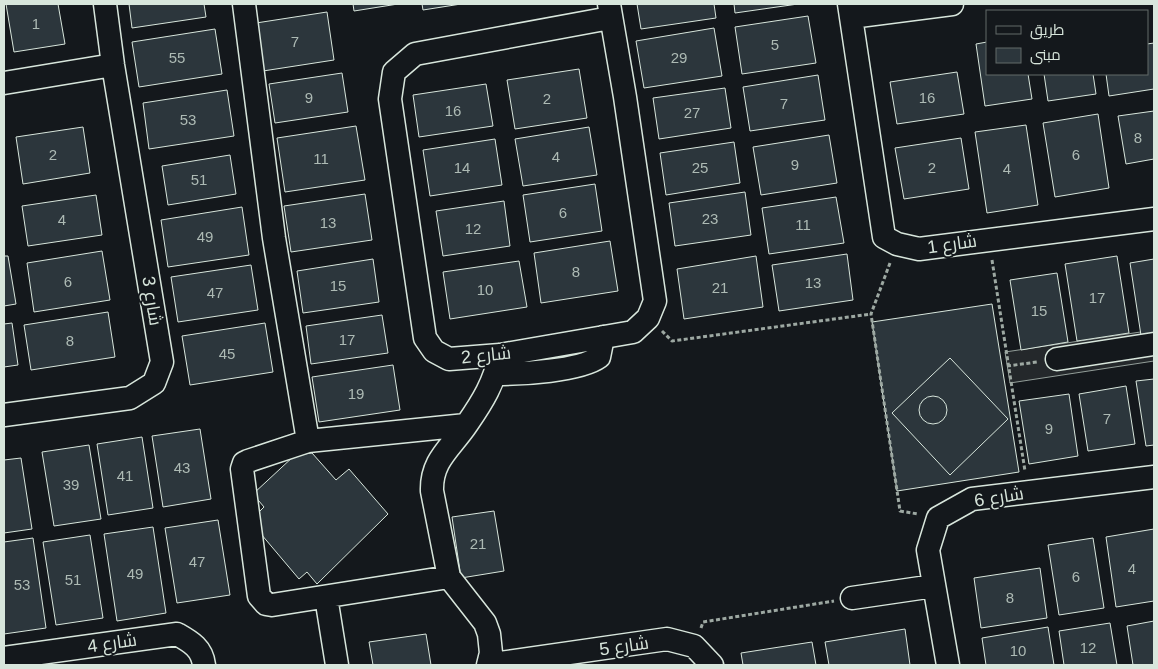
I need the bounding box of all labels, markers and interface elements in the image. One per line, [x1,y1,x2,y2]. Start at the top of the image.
legend [986,10,1148,75]
house number: 1 [32,15,40,32]
text: طريق [1030,21,1064,40]
house number: 7 [291,33,299,50]
house number: 5 [771,36,779,53]
text: مبنى [1030,46,1061,65]
house number: 55 [169,49,185,66]
house number: 29 [671,49,687,66]
house number: 9 [305,89,313,106]
house number: 16 [919,89,935,106]
house number: 2 [543,90,551,107]
house number: 7 [780,95,788,112]
house number: 16 [445,102,461,119]
house number: 27 [684,104,700,121]
house number: 53 [180,111,196,128]
house number: 8 [1134,129,1142,146]
house number: 2 [49,146,57,163]
house number: 6 [1072,146,1080,163]
house number: 4 [552,148,560,165]
house number: 11 [313,150,329,167]
house number: 9 [791,156,799,173]
house number: 14 [454,159,470,176]
house number: 25 [692,159,708,176]
house number: 2 [928,159,936,176]
house number: 4 [1003,160,1011,177]
house number: 51 [191,171,207,188]
house number: 6 [559,204,567,221]
house number: 23 [702,210,718,227]
house number: 4 [58,211,66,228]
house number: 13 [320,214,336,231]
house number: 11 [795,216,811,233]
house number: 12 [465,220,481,237]
house number: 49 [197,228,213,245]
street label: شارع 1 [926,231,978,259]
house number: 8 [572,263,580,280]
house number: 6 [64,273,72,290]
house number: 13 [805,274,821,291]
street label: شارع 3 [136,275,166,328]
house number: 15 [330,277,346,294]
house number: 21 [712,279,728,296]
house number: 10 [477,281,493,298]
house number: 47 [207,284,223,301]
house number: 17 [1089,289,1105,306]
house number: 15 [1031,302,1047,319]
house number: 17 [339,331,355,348]
house number: 8 [66,332,74,349]
street label: شارع 2 [460,342,512,370]
house number: 45 [219,345,235,362]
house number: 19 [348,385,364,402]
house number: 7 [1103,410,1111,427]
house number: 9 [1045,420,1053,437]
house number: 43 [174,459,190,476]
house number: 41 [117,467,133,484]
house number: 39 [63,476,79,493]
street label: شارع 6 [973,483,1026,513]
house number: 21 [470,535,486,552]
house number: 47 [189,553,205,570]
house number: 4 [1128,560,1136,577]
house number: 49 [127,565,143,582]
house number: 6 [1072,568,1080,585]
house number: 51 [65,571,81,588]
house number: 53 [14,576,30,593]
house number: 8 [1006,589,1014,606]
street label: شارع 4 [86,630,138,658]
street label: شارع 5 [598,633,650,661]
house number: 12 [1080,639,1096,656]
house number: 10 [1010,642,1026,659]

